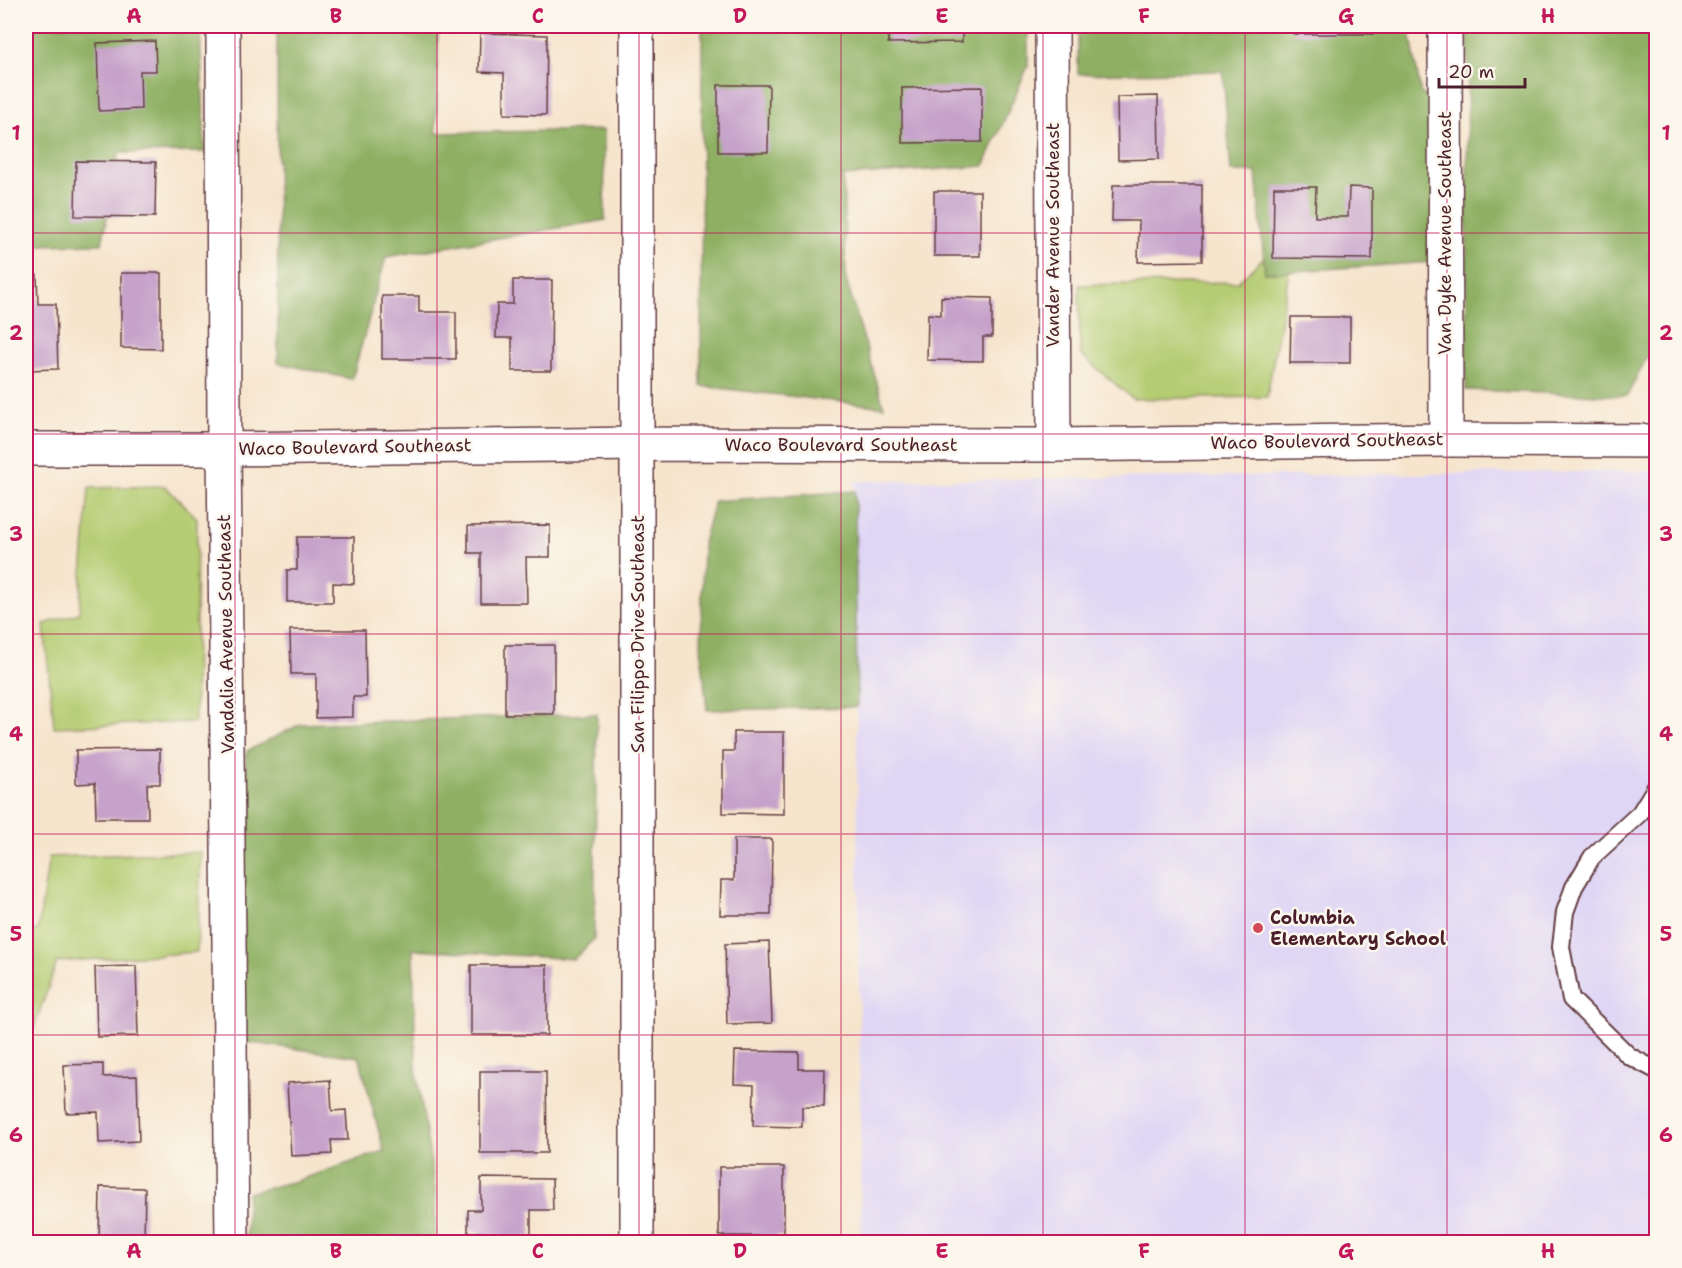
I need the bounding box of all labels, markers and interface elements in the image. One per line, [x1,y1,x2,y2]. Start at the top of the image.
text: A [126,3,142,29]
text: B [330,3,342,29]
text: C [532,3,544,29]
text: D [733,3,747,29]
text: E [935,3,949,29]
text: F [1138,3,1150,29]
text: G [1338,3,1354,29]
text: H [1541,3,1555,29]
scale bar [1439,51,1524,89]
text: 20 m [1448,60,1494,84]
street label: Van Dyke Avenue Southeast [1433,111,1457,355]
text: 1 [11,120,21,146]
text: 1 [1661,120,1671,146]
street label: Vander Avenue Southeast [1041,122,1065,348]
text: 2 [9,320,23,346]
text: 2 [1659,320,1673,346]
street label: Waco Boulevard Southeast [1210,427,1444,455]
street label: Waco Boulevard Southeast [238,433,472,461]
street label: Waco Boulevard Southeast [724,433,958,457]
street label: Vandalia Avenue Southeast [212,514,240,754]
street label: San Filippo Drive Southeast [626,515,650,753]
text: 3 [9,521,23,547]
text: 3 [1659,521,1673,547]
text: 4 [9,721,23,747]
text: 4 [1659,721,1673,747]
place label: Columbia Elementary School [1270,906,1446,951]
text: 5 [10,921,22,947]
marker: Columbia Elementary School [1251,921,1265,935]
text: 5 [1660,921,1672,947]
text: 6 [9,1122,23,1148]
text: 6 [1659,1122,1673,1148]
text: A [126,1238,142,1264]
text: B [330,1238,342,1264]
text: C [532,1238,544,1264]
text: D [733,1238,747,1264]
text: E [935,1238,949,1264]
text: F [1138,1238,1150,1264]
text: G [1338,1238,1354,1264]
text: H [1541,1238,1555,1264]

